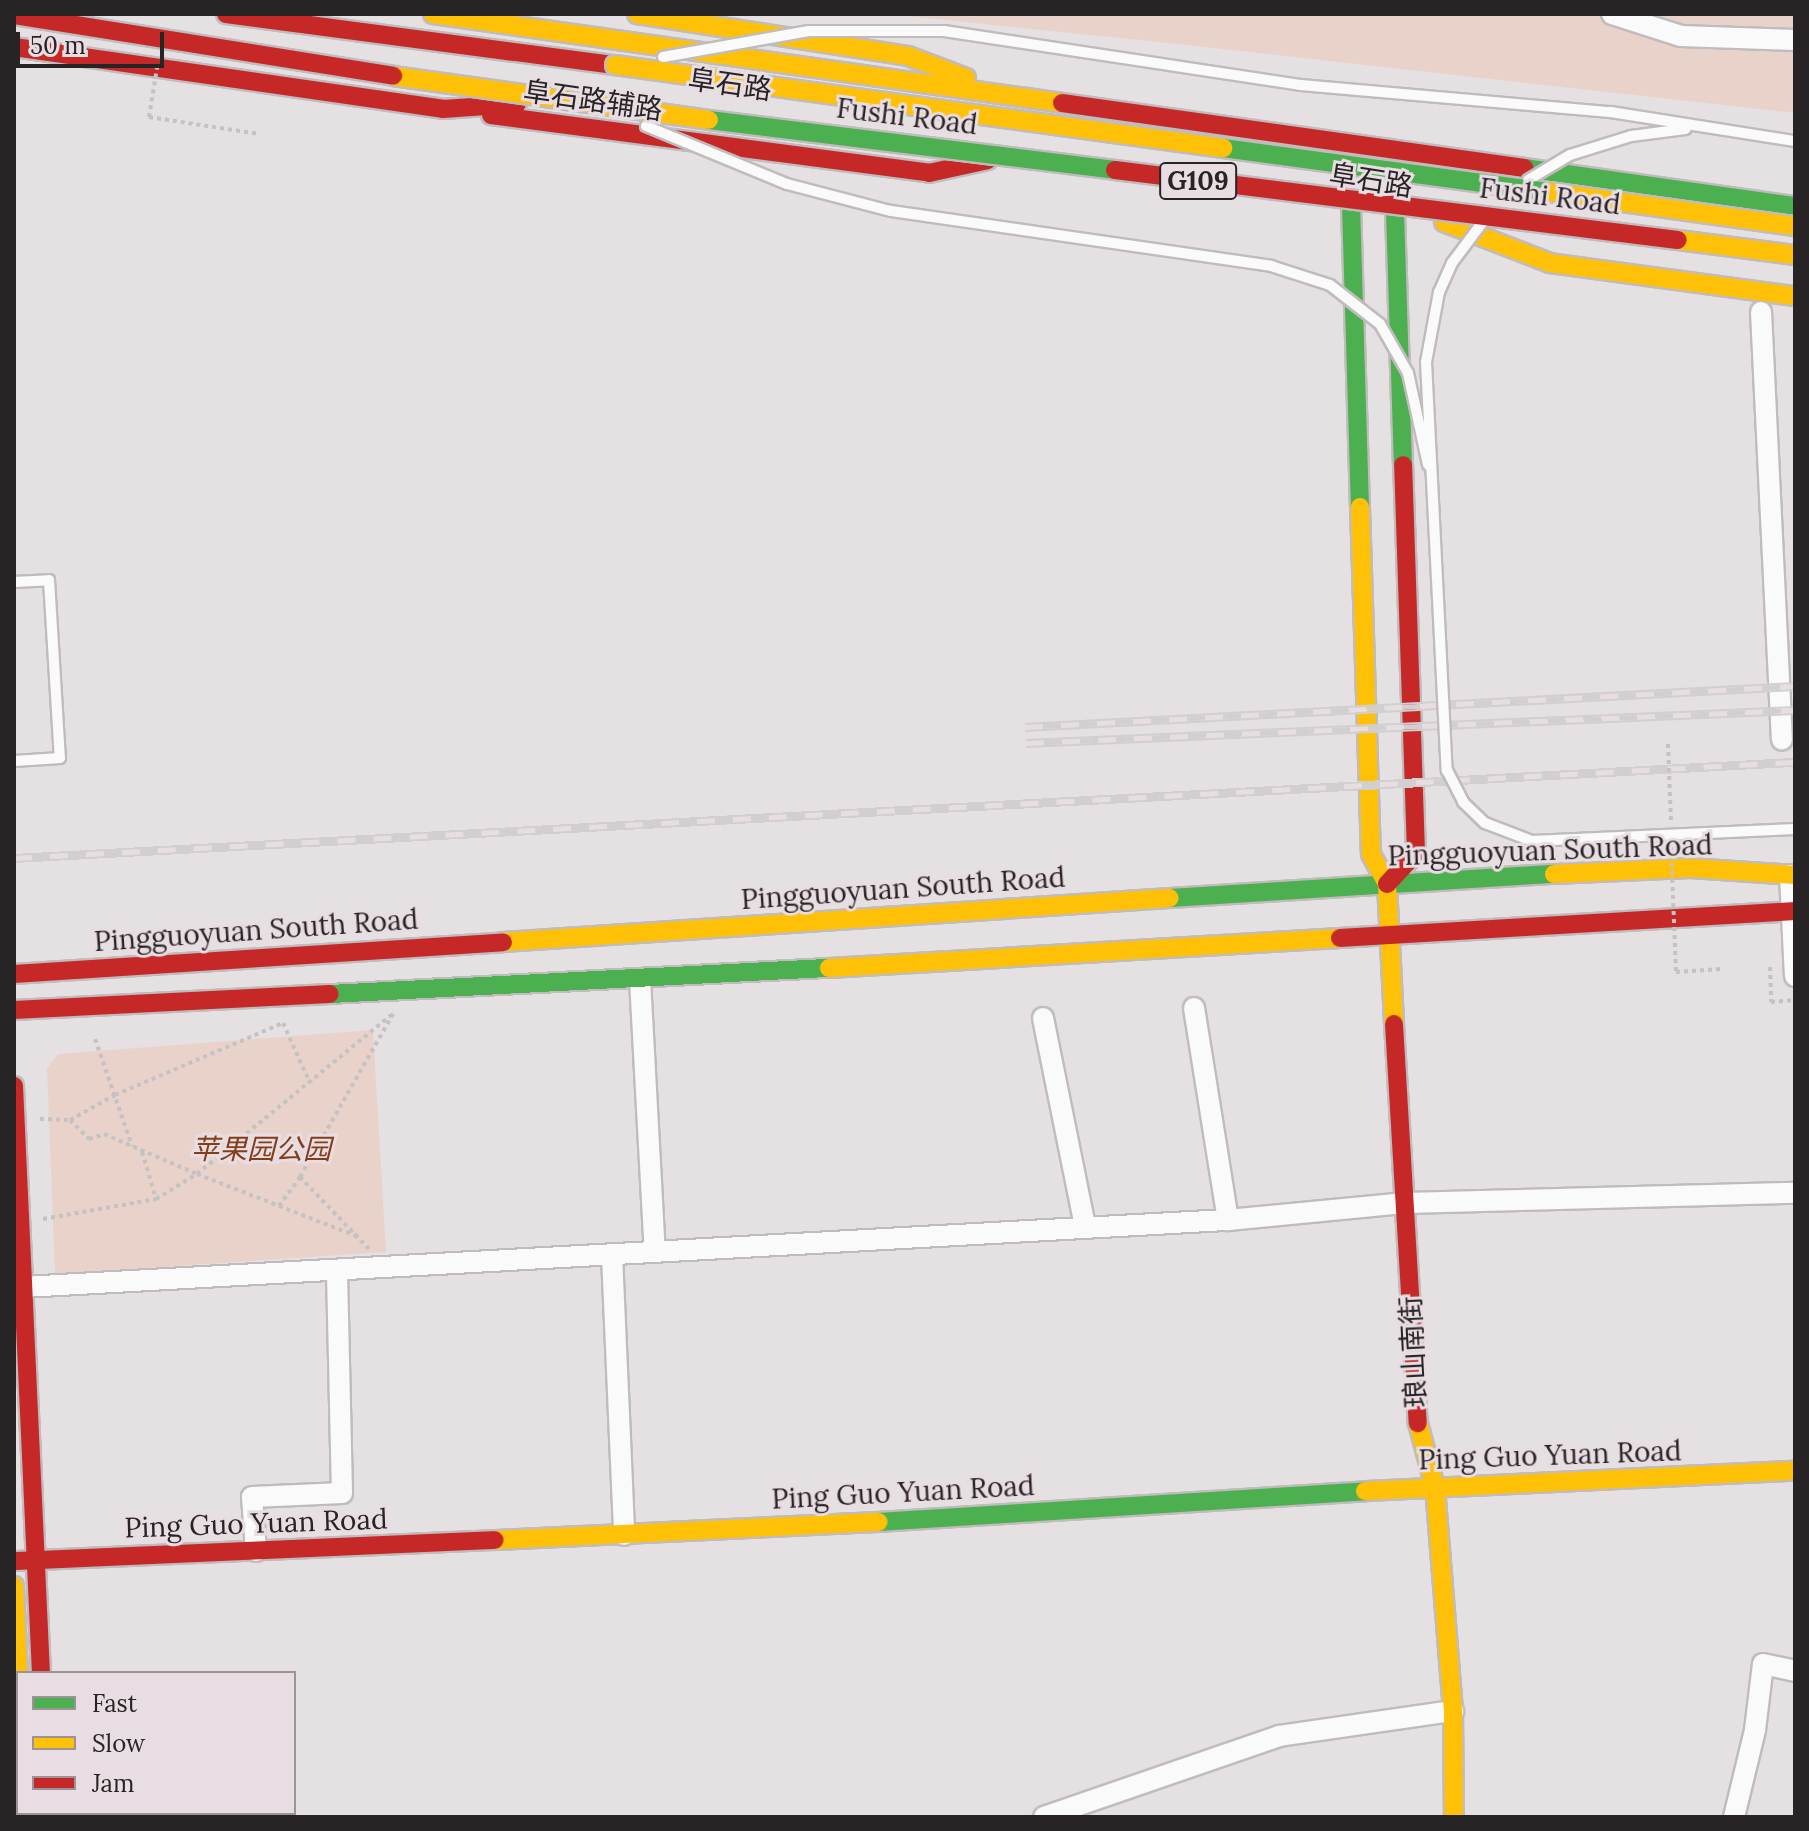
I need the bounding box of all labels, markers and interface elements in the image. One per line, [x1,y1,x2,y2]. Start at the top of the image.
scale bar [20,16,168,66]
text: 50 m [30,30,86,61]
street label: 阜石路 [686,62,774,106]
street label: 阜石路辅路 [521,74,665,126]
street label: Fushi Road [835,91,979,141]
street label: 阜石路 [1327,157,1415,203]
road number: G109 [1158,159,1238,203]
street label: Fushi Road [1478,171,1622,221]
street label: Pingguoyuan South Road [1387,828,1713,872]
street label: Pingguoyuan South Road [740,860,1066,916]
street label: Pingguoyuan South Road [93,902,419,958]
park label: 苹果园公园 [191,1132,331,1166]
street label: 琅山南街 [1393,1295,1433,1409]
street label: Ping Guo Yuan Road [1418,1434,1682,1476]
street label: Ping Guo Yuan Road [771,1468,1035,1516]
street label: Ping Guo Yuan Road [124,1502,388,1544]
legend [16,1671,296,1815]
text: Fast [92,1688,137,1719]
text: Slow [92,1728,145,1759]
text: Jam [92,1768,134,1799]

